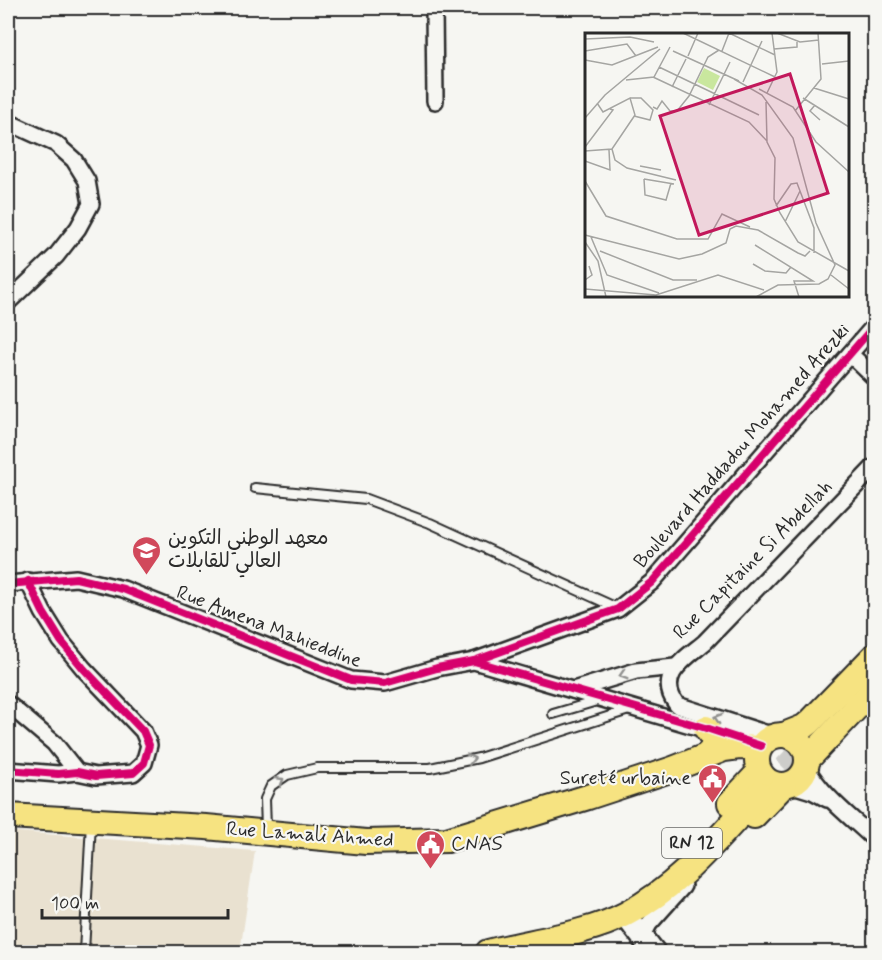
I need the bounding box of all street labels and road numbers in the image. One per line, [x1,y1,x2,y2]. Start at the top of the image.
street label: Boulevard Haddadou Mohamed Arezki [628,318,856,574]
street label: Rue Capitaine Si Abdellah [667,474,839,646]
street label: Rue Amena Mahieddine [172,579,366,675]
street label: Rue Lamali Ahmed [226,816,394,854]
road number: RN 12 [662,828,722,858]

